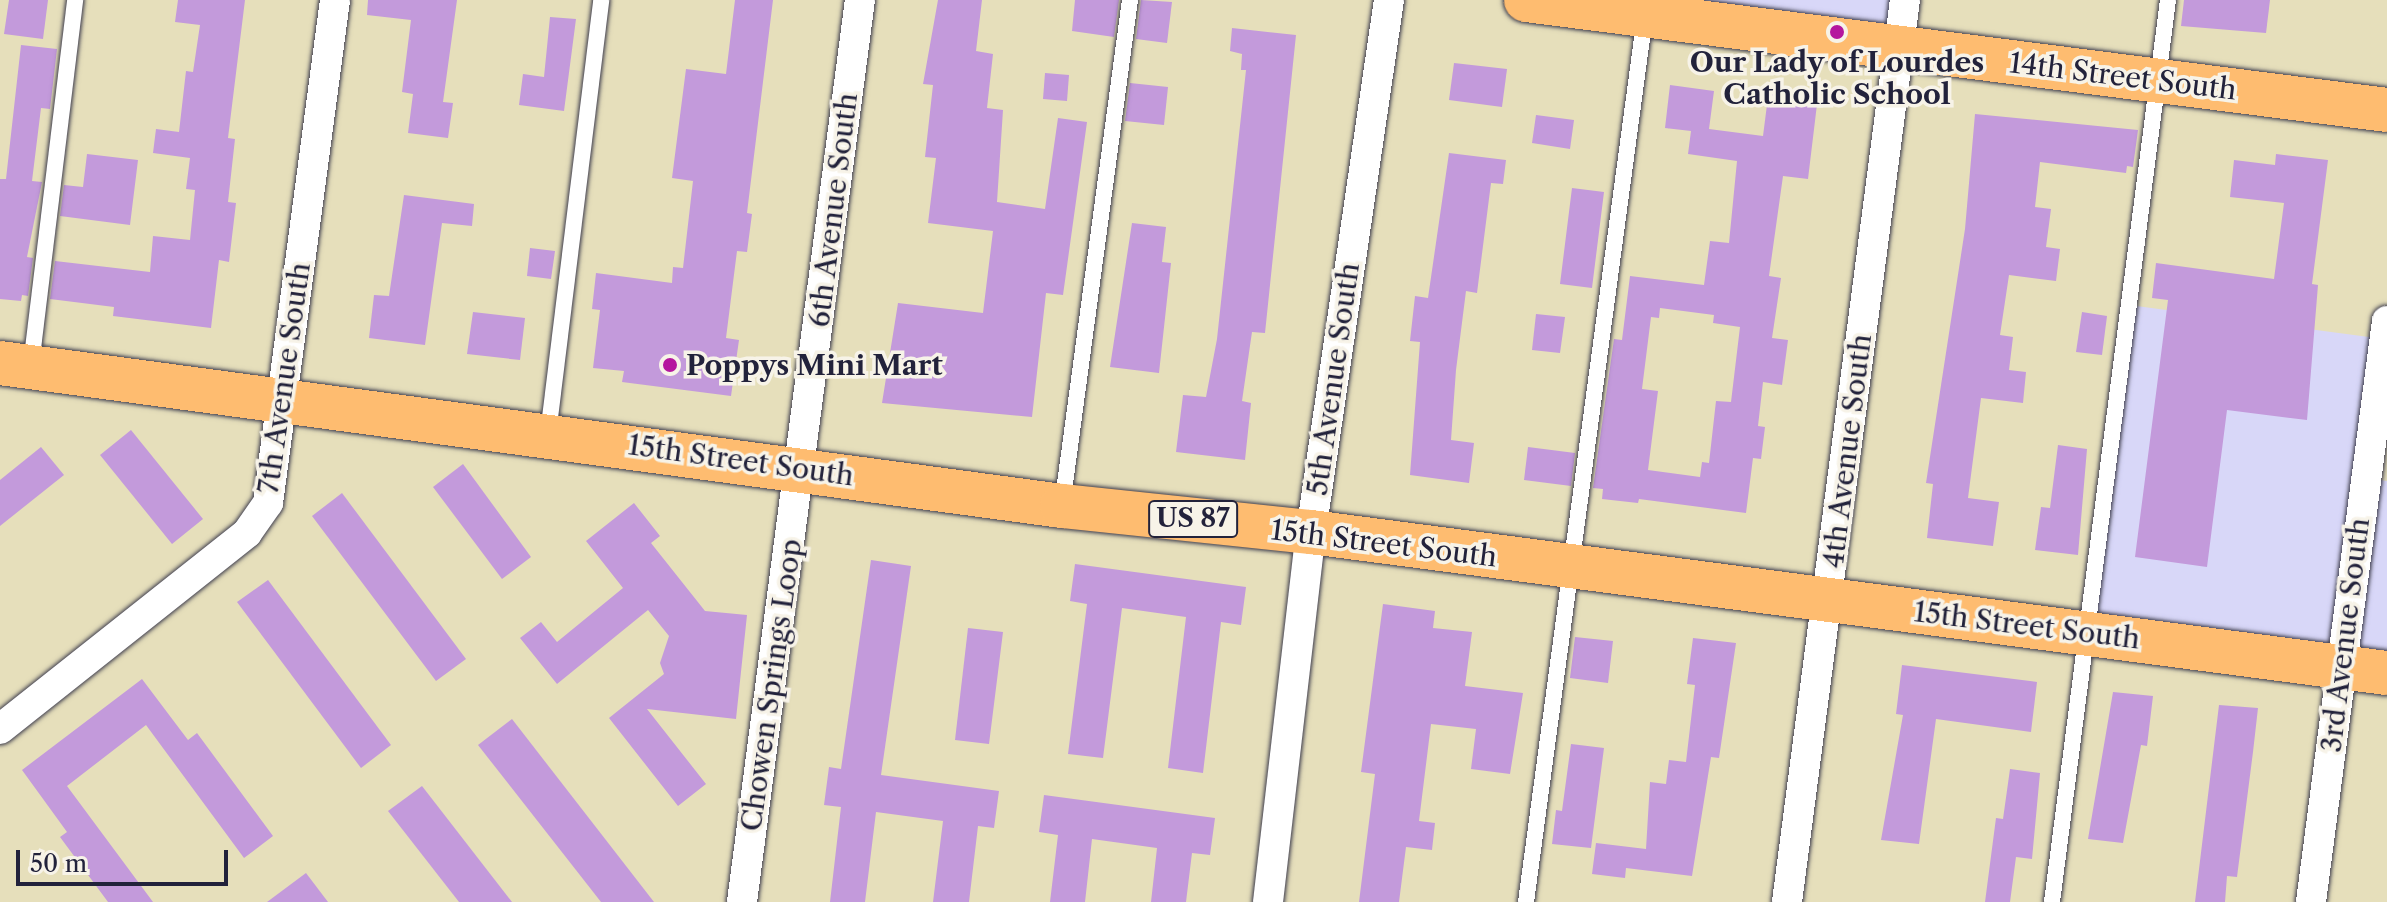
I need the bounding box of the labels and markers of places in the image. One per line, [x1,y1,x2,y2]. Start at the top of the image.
marker: Our Lady of Lourdes Catholic School [1828,23,1846,41]
place label: Our Lady of Lourdes Catholic School [1689,45,1985,111]
place label: Poppys Mini Mart [686,348,943,382]
marker: Poppys Mini Mart [661,356,679,374]

